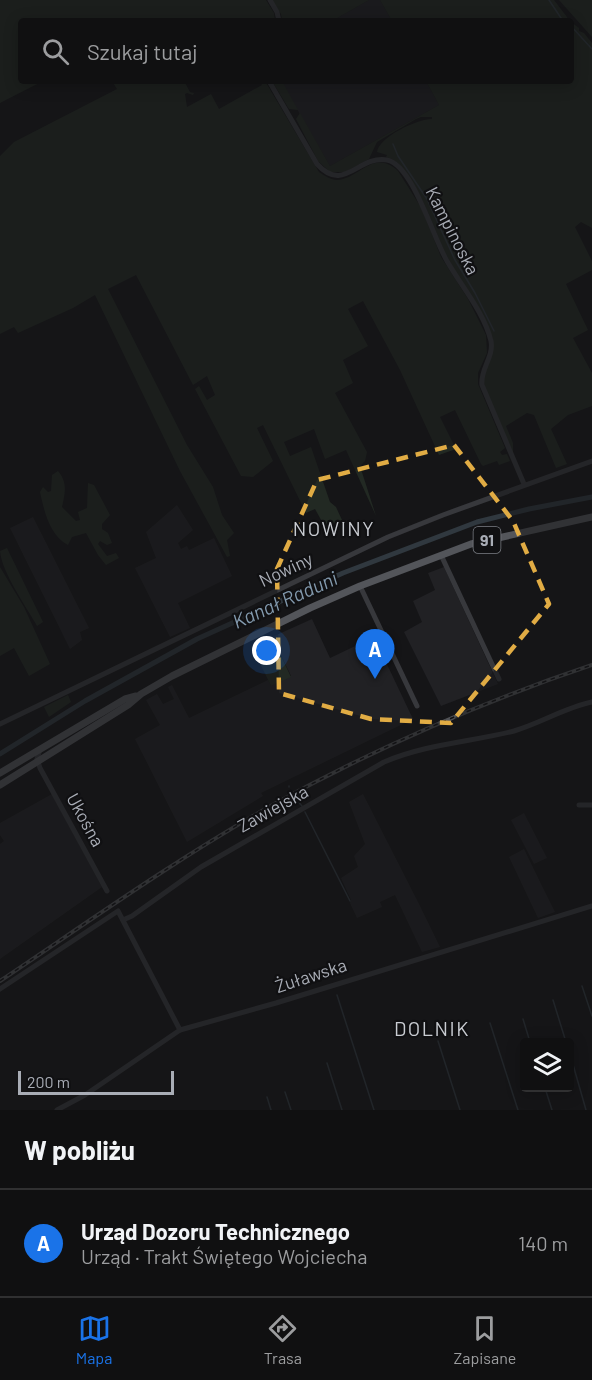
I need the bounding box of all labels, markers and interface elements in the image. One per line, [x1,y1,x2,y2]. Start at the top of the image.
search box [18,18,574,84]
icon: search [39,35,72,68]
text: Szukaj tutaj [87,38,198,64]
street label: Kampinoska [421,183,484,278]
district label: NOWINY [293,516,375,540]
road number: 91 [474,527,500,553]
street label: Nowiny [255,547,316,591]
water label: Kanał Raduni [228,565,341,633]
pin: A [356,630,394,679]
your location [252,636,281,665]
street label: Zawiejska [233,780,312,836]
street label: Ukośna [62,789,109,850]
street label: Żuławska [272,953,349,997]
district label: DOLNIK [394,1016,470,1040]
map controls [520,1038,574,1092]
button: layers [520,1038,574,1092]
scale bar [18,1068,174,1096]
text: 200 m [27,1072,70,1091]
text: W pobliżu [24,1134,135,1165]
text: Urząd Dozoru Technicznego [81,1218,350,1244]
text: A [37,1231,50,1255]
text: 140 m [518,1231,568,1255]
text: Urząd · Trakt Świętego Wojciecha [81,1244,367,1268]
tab: Mapa [76,1312,112,1367]
tab: Trasa [264,1312,302,1367]
tab: Zapisane [453,1312,516,1367]

